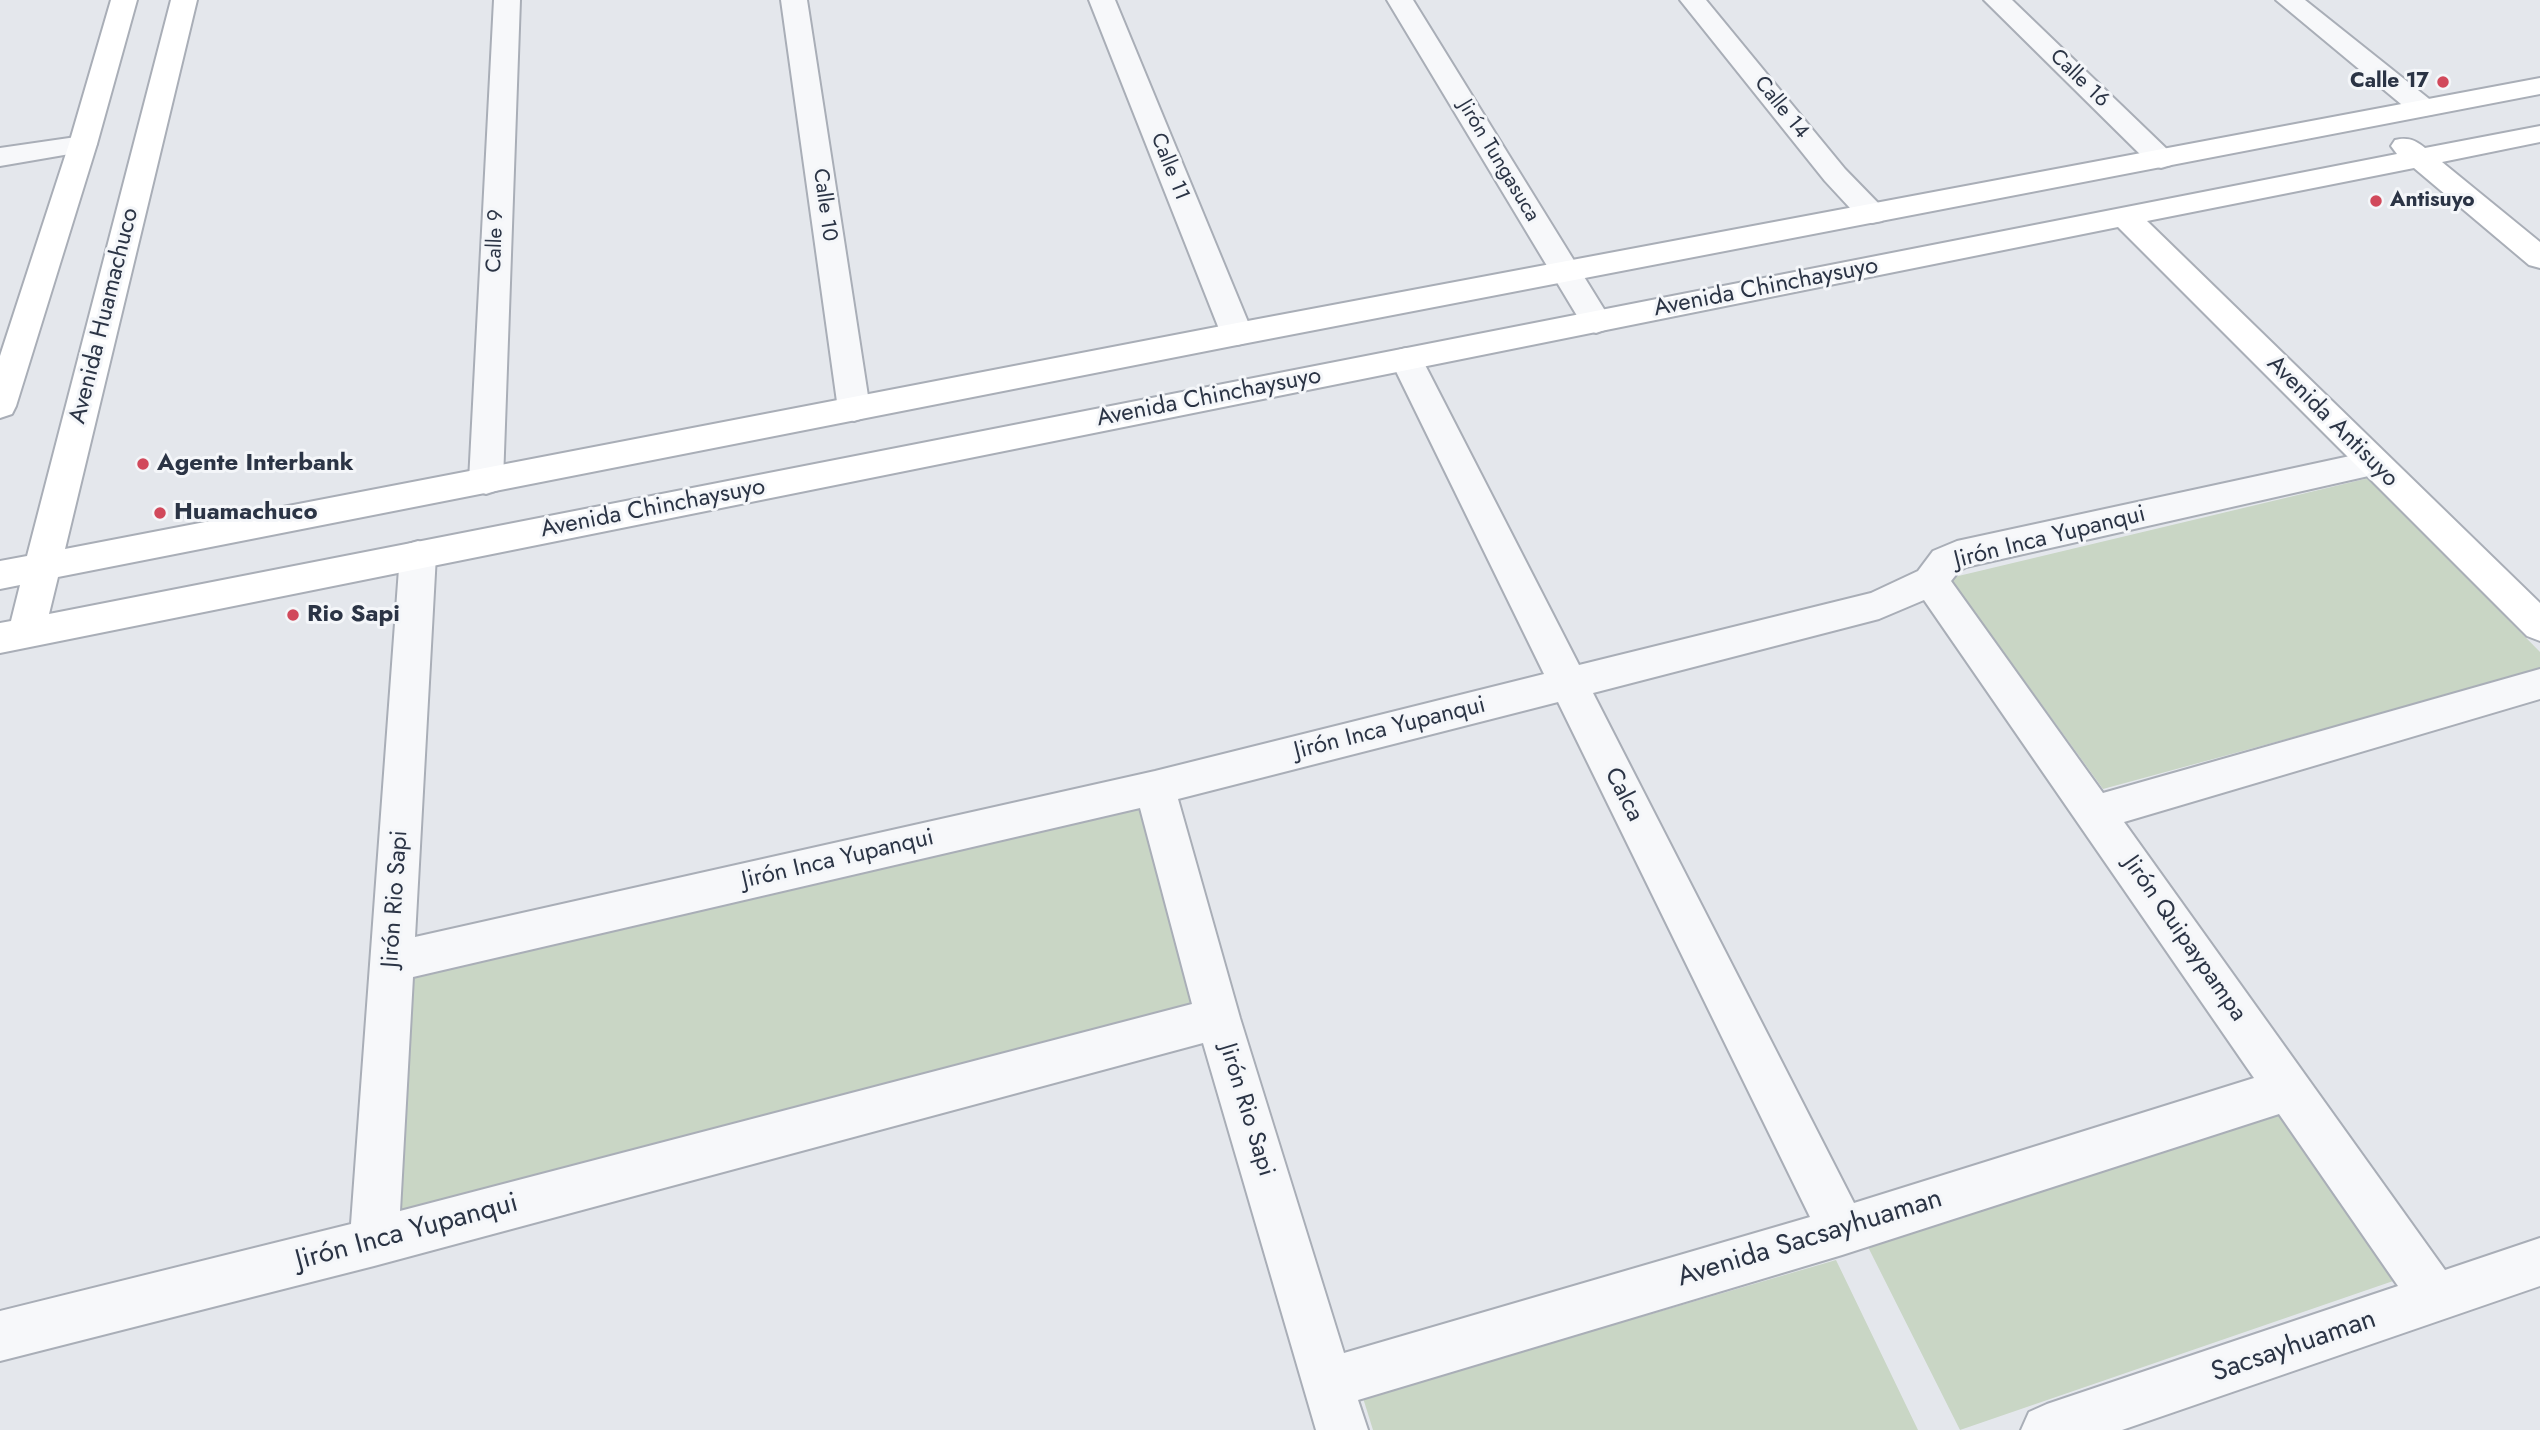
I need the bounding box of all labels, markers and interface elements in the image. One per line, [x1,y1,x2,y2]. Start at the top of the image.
street label: Calle 16 [2044,45,2114,113]
place label: Calle 17 [2350,69,2429,95]
street label: Calle 14 [1748,72,1814,144]
marker: Calle 17 [2435,74,2451,90]
street label: Jirón Tungasuca [1452,95,1544,227]
street label: Calle 11 [1144,130,1194,204]
street label: Calle 10 [806,167,842,243]
place label: Antisuyo [2390,188,2475,214]
marker: Antisuyo [2368,193,2384,209]
street label: Avenida Huamachuco [64,205,146,427]
street label: Calle 9 [482,209,510,273]
street label: Avenida Chinchaysuyo [1651,252,1881,324]
street label: Avenida Antisuyo [2260,350,2404,494]
street label: Avenida Chinchaysuyo [1094,362,1324,434]
place label: Agente Interbank [157,450,354,478]
marker: Agente Interbank [135,456,151,472]
street label: Avenida Chinchaysuyo [538,473,768,545]
place label: Huamachuco [174,499,318,527]
street label: Jirón Inca Yupanqui [1951,500,2149,576]
marker: Huamachuco [152,505,168,521]
place label: Rio Sapi [307,601,400,629]
marker: Rio Sapi [285,607,301,623]
street label: Jirón Inca Yupanqui [1291,691,1489,767]
street label: Calca [1597,763,1649,827]
street label: Jirón Inca Yupanqui [739,824,937,896]
street label: Jirón Rio Sapi [377,829,415,969]
street label: Jirón Quipaypampa [2116,851,2252,1027]
street label: Jirón Rio Sapi [1212,1040,1280,1180]
street label: Avenida Sacsayhuaman [1673,1183,1947,1295]
street label: Jirón Inca Yupanqui [292,1187,522,1279]
street label: Sacsayhuaman [2207,1303,2381,1391]

